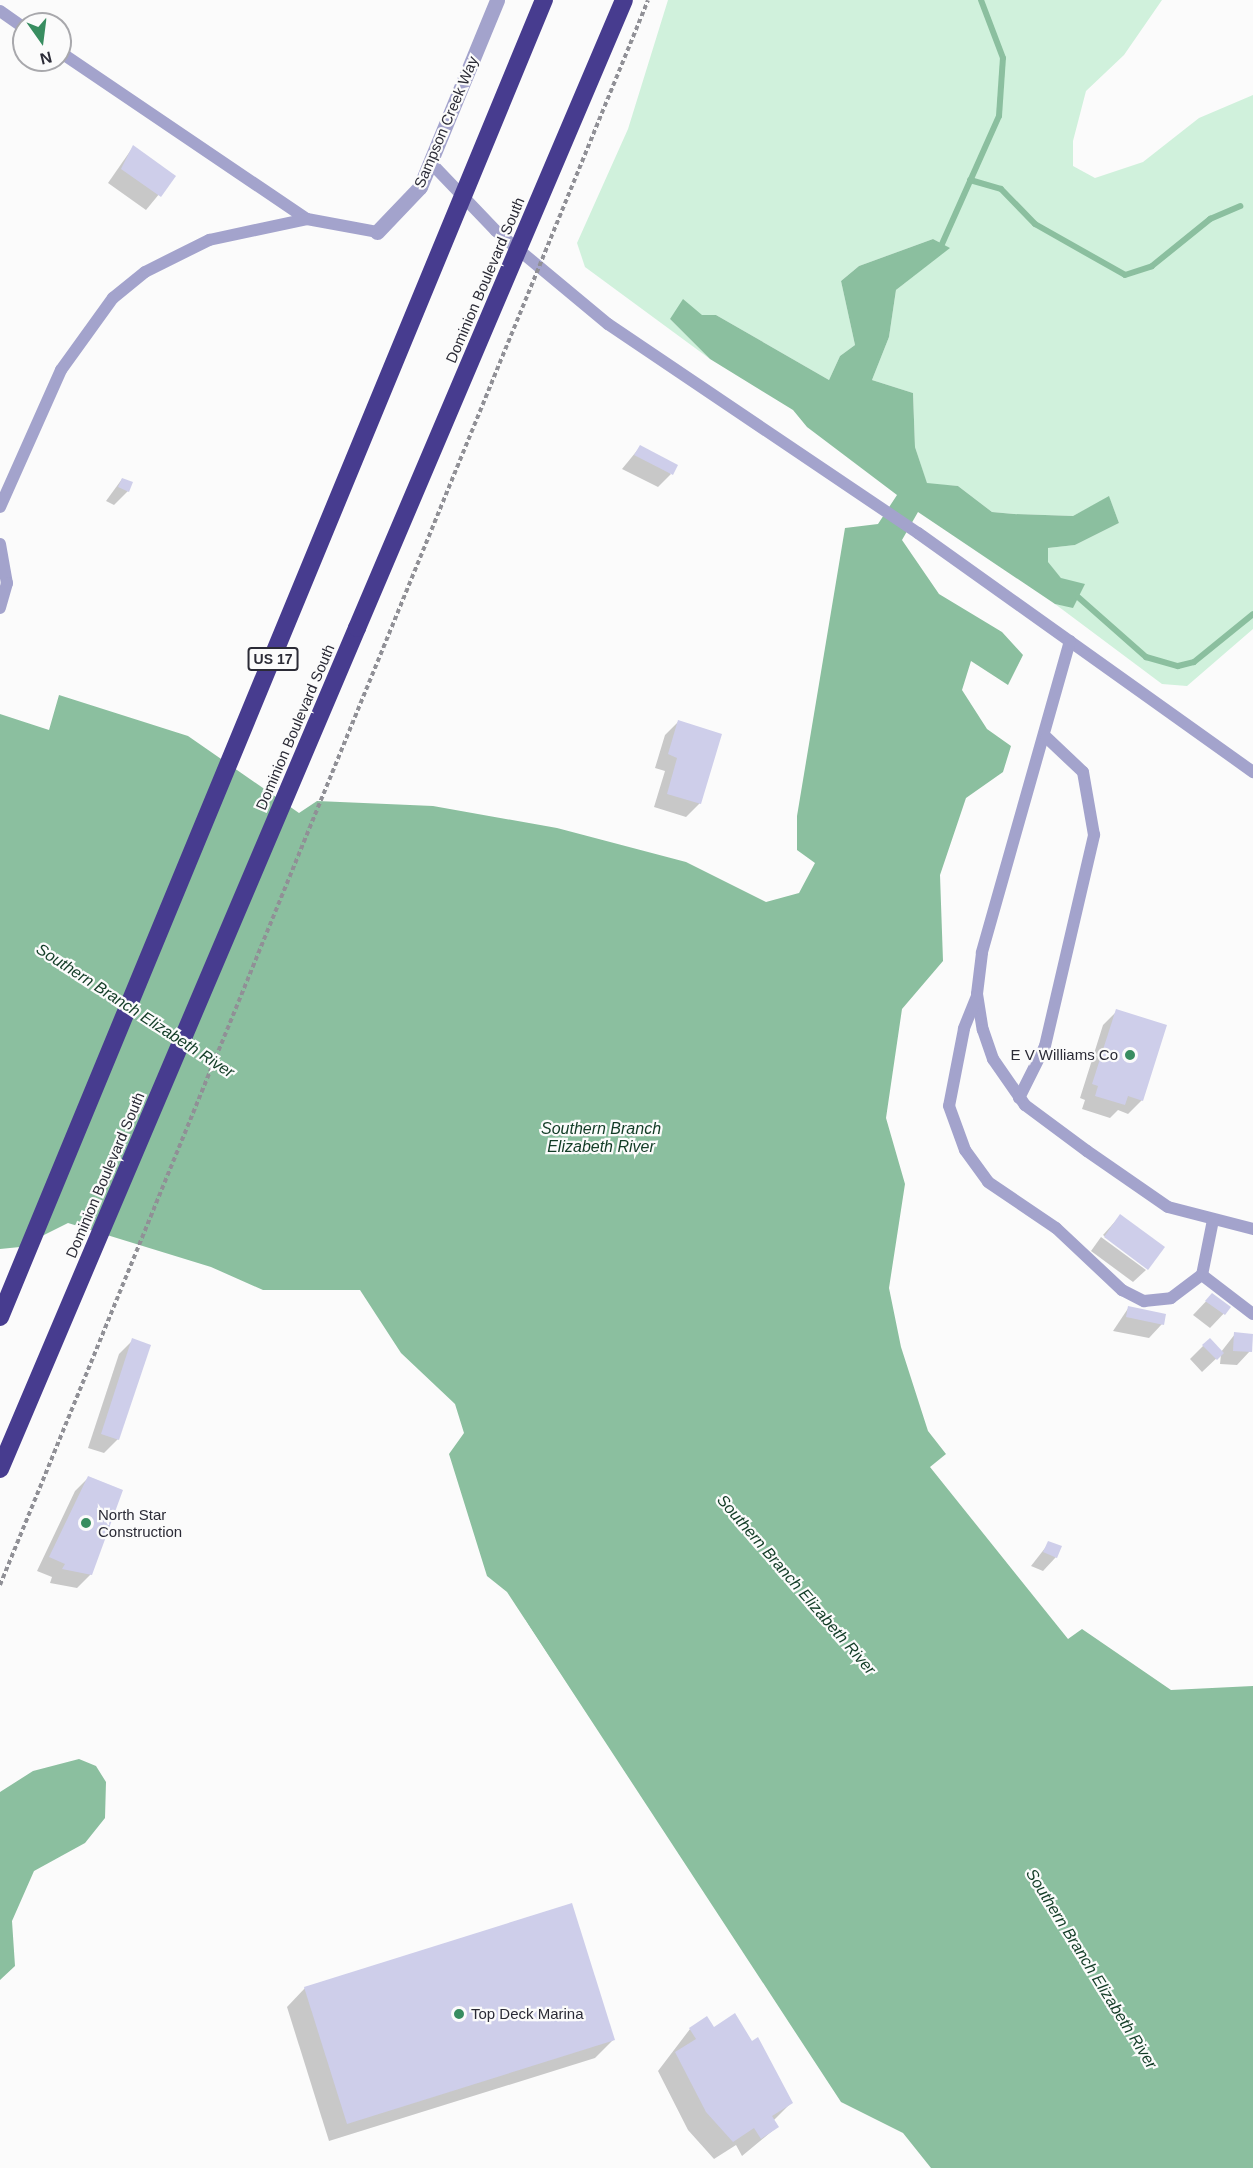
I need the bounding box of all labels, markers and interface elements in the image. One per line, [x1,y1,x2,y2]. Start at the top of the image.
north arrow [12,12,72,72]
text: N [38,48,54,68]
street label: Sampson Creek Way [410,54,482,190]
street label: Dominion Boulevard South [442,194,528,366]
street label: Dominion Boulevard South [252,641,338,813]
road number: US 17 [248,648,298,670]
water label: Southern Branch Elizabeth River [32,940,238,1082]
place label: E V Williams Co [1010,1046,1118,1064]
marker: E V Williams Co [1123,1048,1137,1062]
street label: Dominion Boulevard South [62,1089,148,1261]
water label: Southern Branch Elizabeth River [541,1119,661,1157]
water label: Southern Branch Elizabeth River [713,1491,879,1679]
place label: North Star Construction [98,1505,182,1540]
marker: North Star Construction [79,1516,93,1530]
water label: Southern Branch Elizabeth River [1021,1865,1161,2073]
place label: Top Deck Marina [471,2005,584,2023]
marker: Top Deck Marina [452,2007,466,2021]

